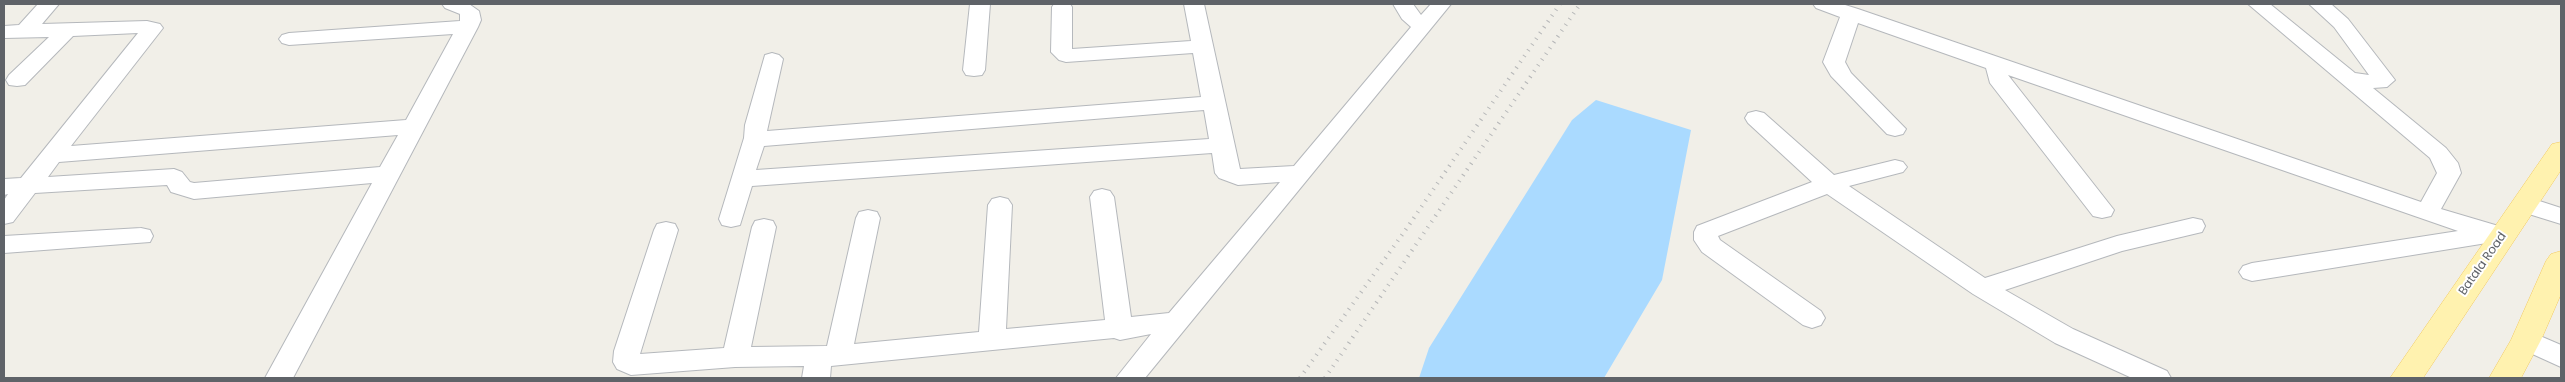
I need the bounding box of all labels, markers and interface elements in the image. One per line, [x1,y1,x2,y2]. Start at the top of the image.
street label: Batala Road [2456,230,2510,298]

